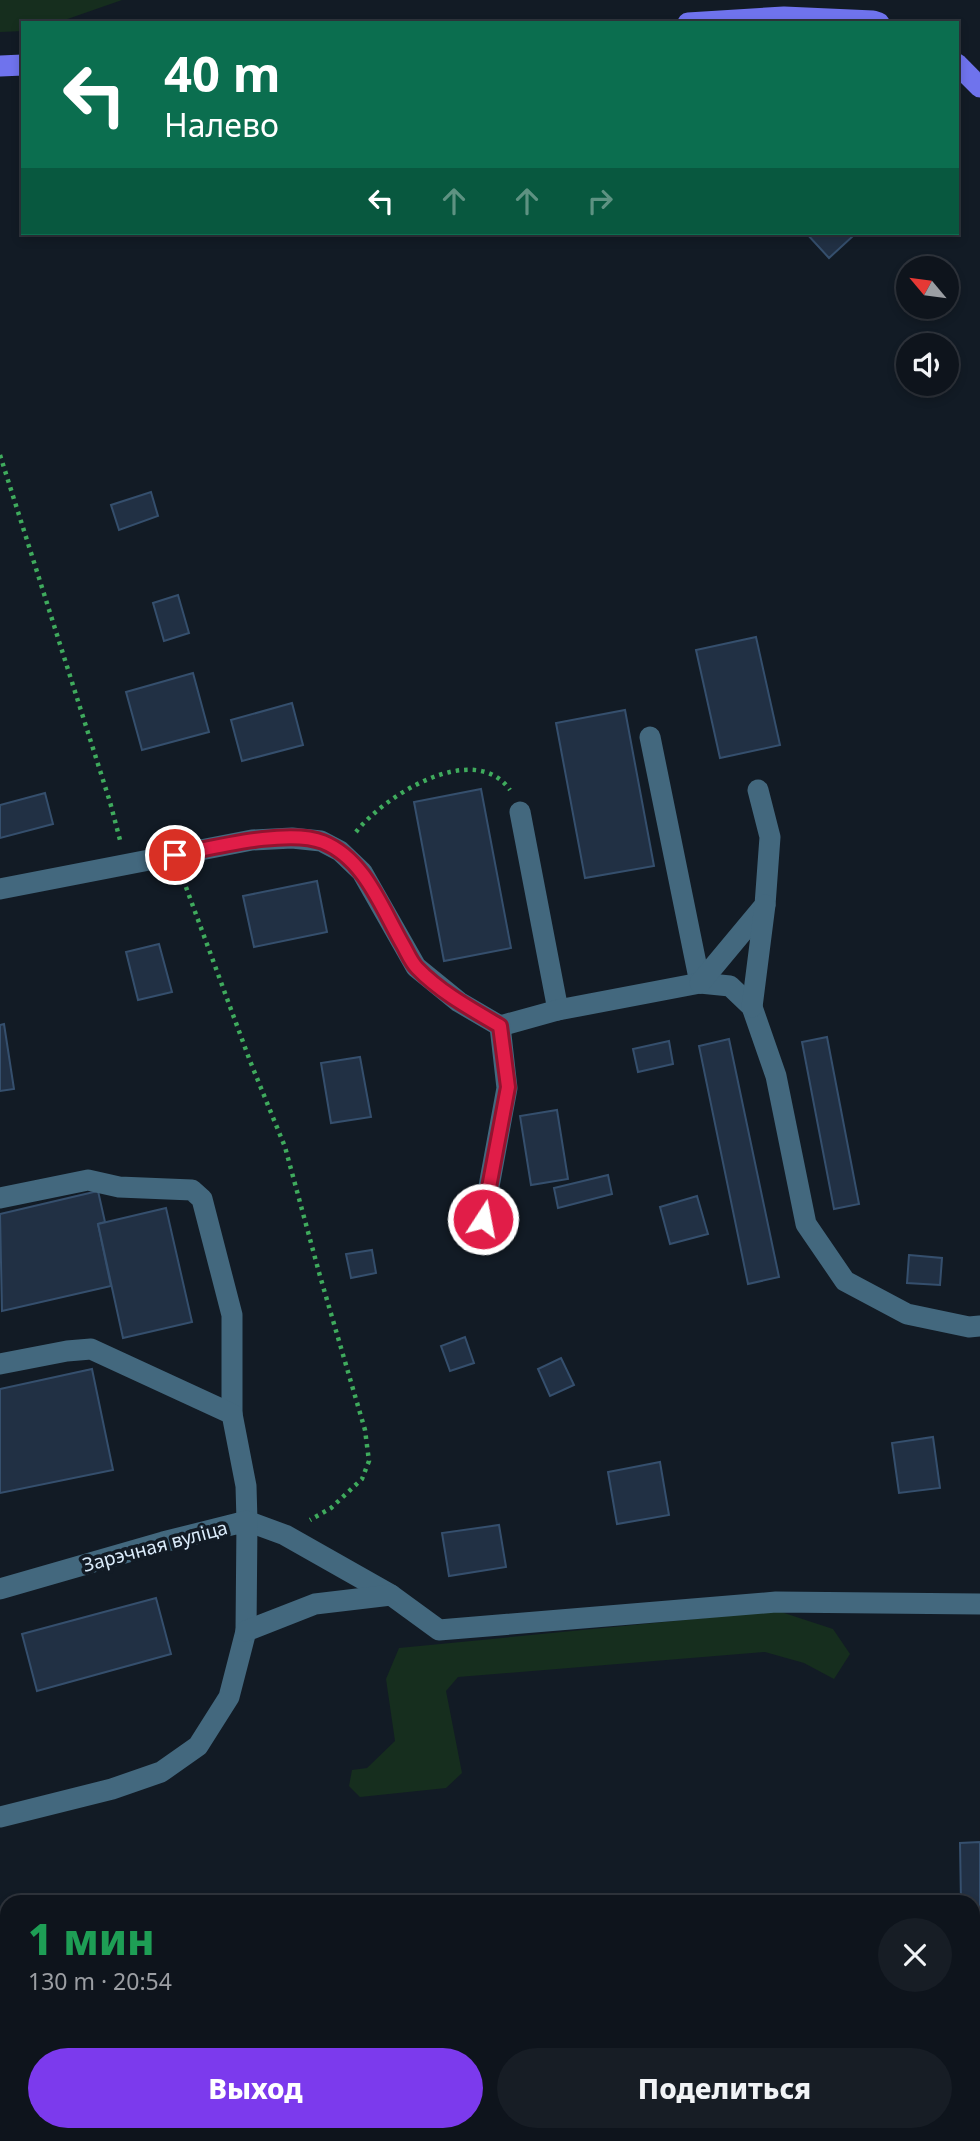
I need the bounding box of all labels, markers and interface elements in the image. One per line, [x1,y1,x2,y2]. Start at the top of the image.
text: 40 m [164,40,281,106]
icon: left [49,49,140,140]
text: Налево [164,103,279,146]
icon: left [362,182,400,220]
icon: ahead [435,182,473,220]
icon: ahead [508,182,546,220]
icon: right [581,182,619,220]
north arrow [896,256,959,318]
map controls [896,256,959,396]
button: sound [896,333,959,396]
pin [145,825,205,885]
icon: arrive [156,836,194,874]
position arrow [446,1182,520,1256]
street label: Зарэчная вуліца [80,1514,230,1578]
text: 1 мин [28,1910,155,1967]
button: close [878,1918,952,1992]
text: 130 m · 20:54 [28,1965,172,1997]
button: Выход [28,2048,483,2128]
button: Поделиться [497,2048,952,2128]

